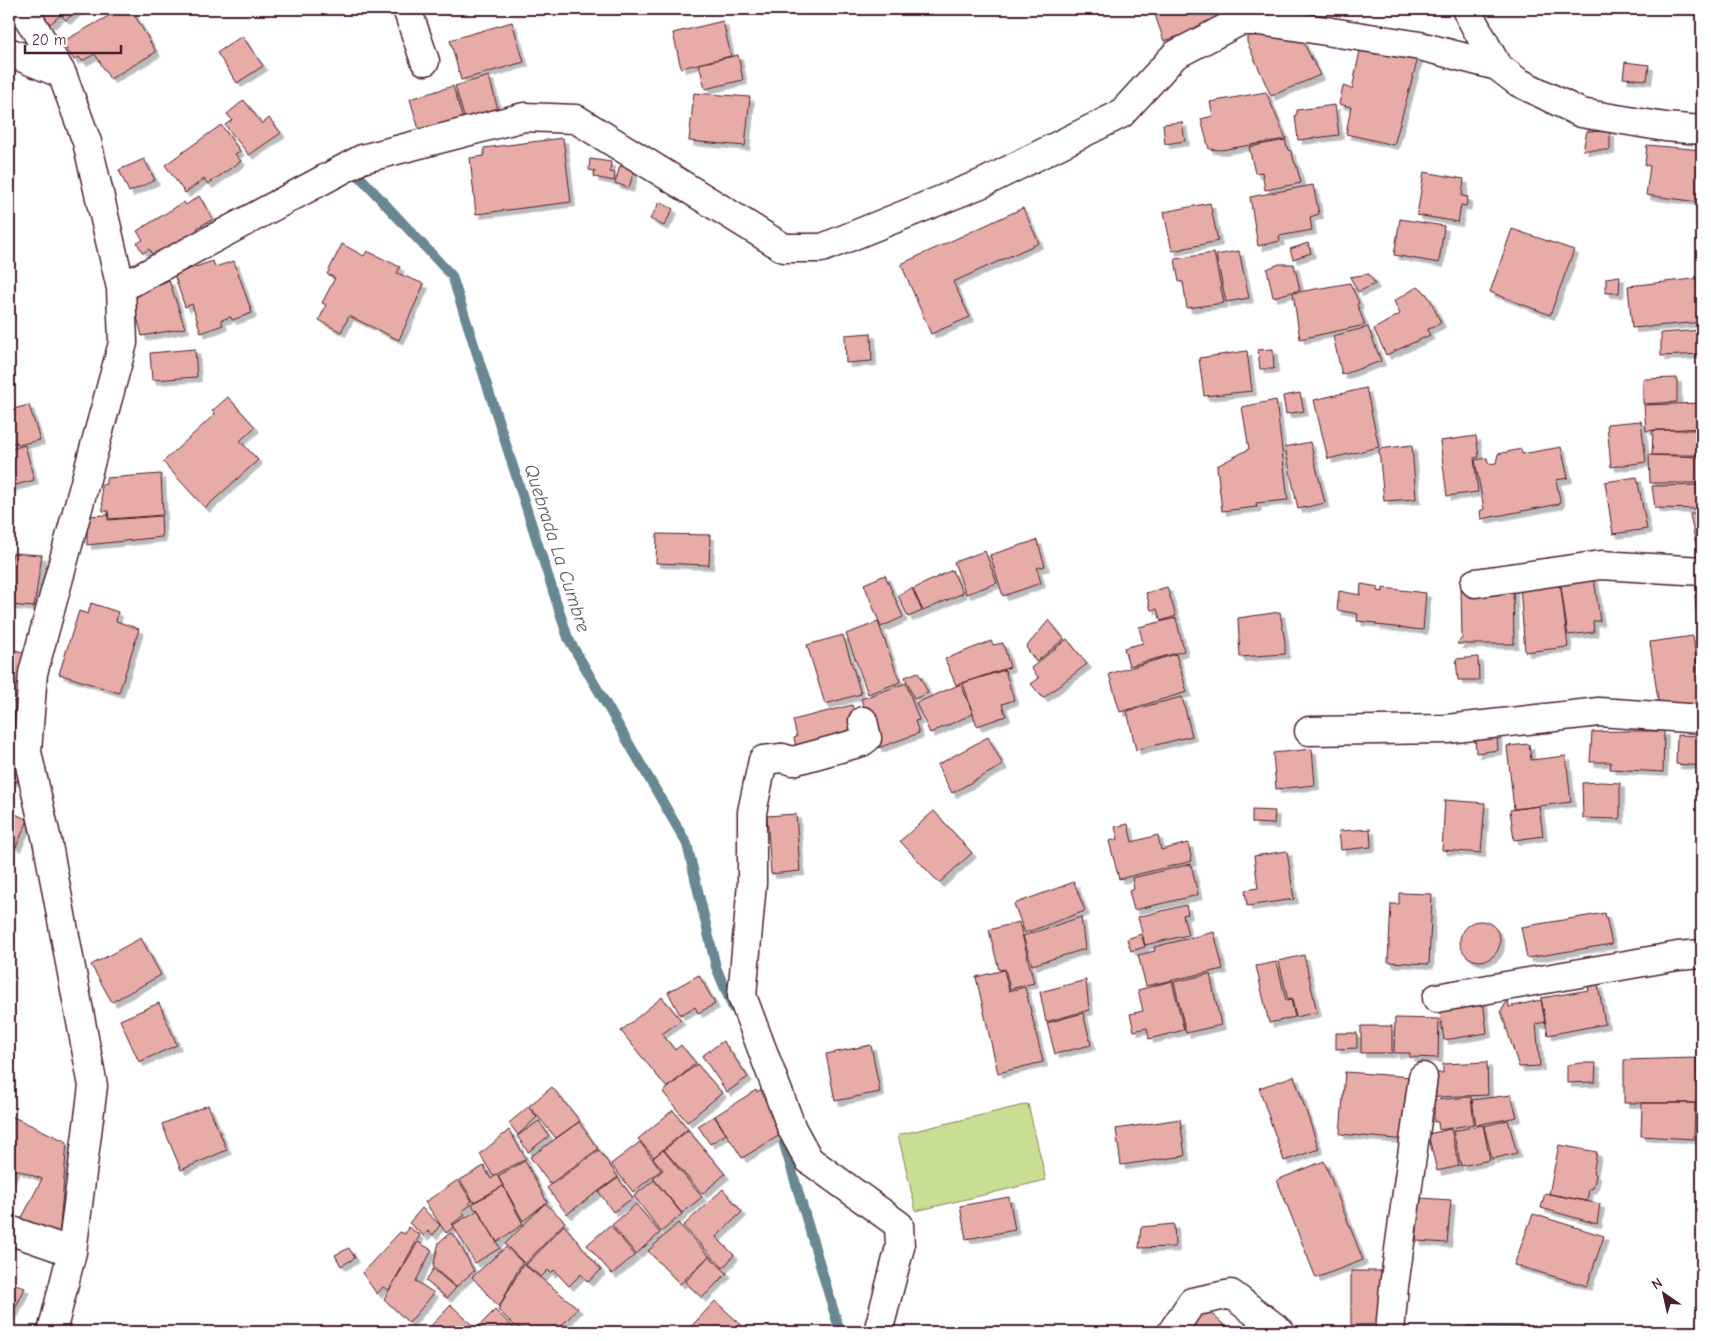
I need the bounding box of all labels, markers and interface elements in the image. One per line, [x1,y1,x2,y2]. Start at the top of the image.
scale bar [25,22,121,54]
text: 20 m [32,31,66,49]
water label: Quebrada La Cumbre [519,461,595,636]
north arrow [1638,1268,1688,1318]
text: N [1648,1274,1666,1293]

